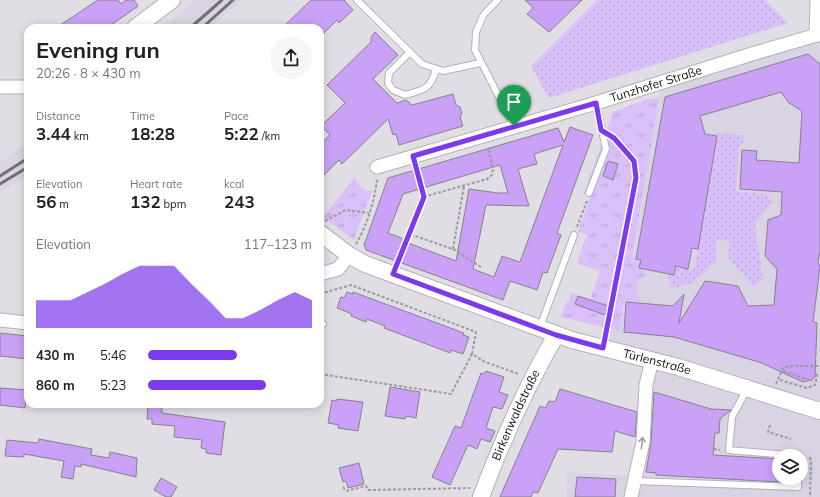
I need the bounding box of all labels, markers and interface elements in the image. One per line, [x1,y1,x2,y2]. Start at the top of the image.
text: Evening run [36,36,160,64]
button: share [270,37,312,79]
street label: Tunzhofer Straße [608,62,704,105]
text: 20:26 · 8 × 430 m [36,65,141,81]
pin [497,85,531,126]
icon: arrive [503,91,525,113]
text: Distance [36,109,80,123]
text: Time [130,109,155,123]
text: Pace [224,109,249,123]
text: 3.44 [36,123,71,144]
text: 18:28 [130,123,175,144]
text: 5:22 [224,123,259,144]
text: km [71,129,89,143]
text: /km [259,129,280,143]
text: Elevation [36,177,83,191]
text: Heart rate [130,177,182,191]
text: kcal [224,177,244,191]
text: 56 [36,191,56,212]
text: 132 [130,191,161,212]
text: 243 [224,191,255,212]
text: m [56,197,69,211]
text: bpm [161,197,186,211]
text: Elevation [36,236,91,252]
text: 117–123 m [244,236,312,252]
street label: Türlenstraße [621,345,693,378]
text: 430 m [36,347,75,363]
text: 5:46 [100,347,126,363]
street label: Birkenwaldstraße [488,367,543,463]
text: 860 m [36,377,75,393]
text: 5:23 [100,377,126,393]
one-way arrow [638,437,646,450]
map controls [772,449,808,485]
button: layers [772,449,808,485]

